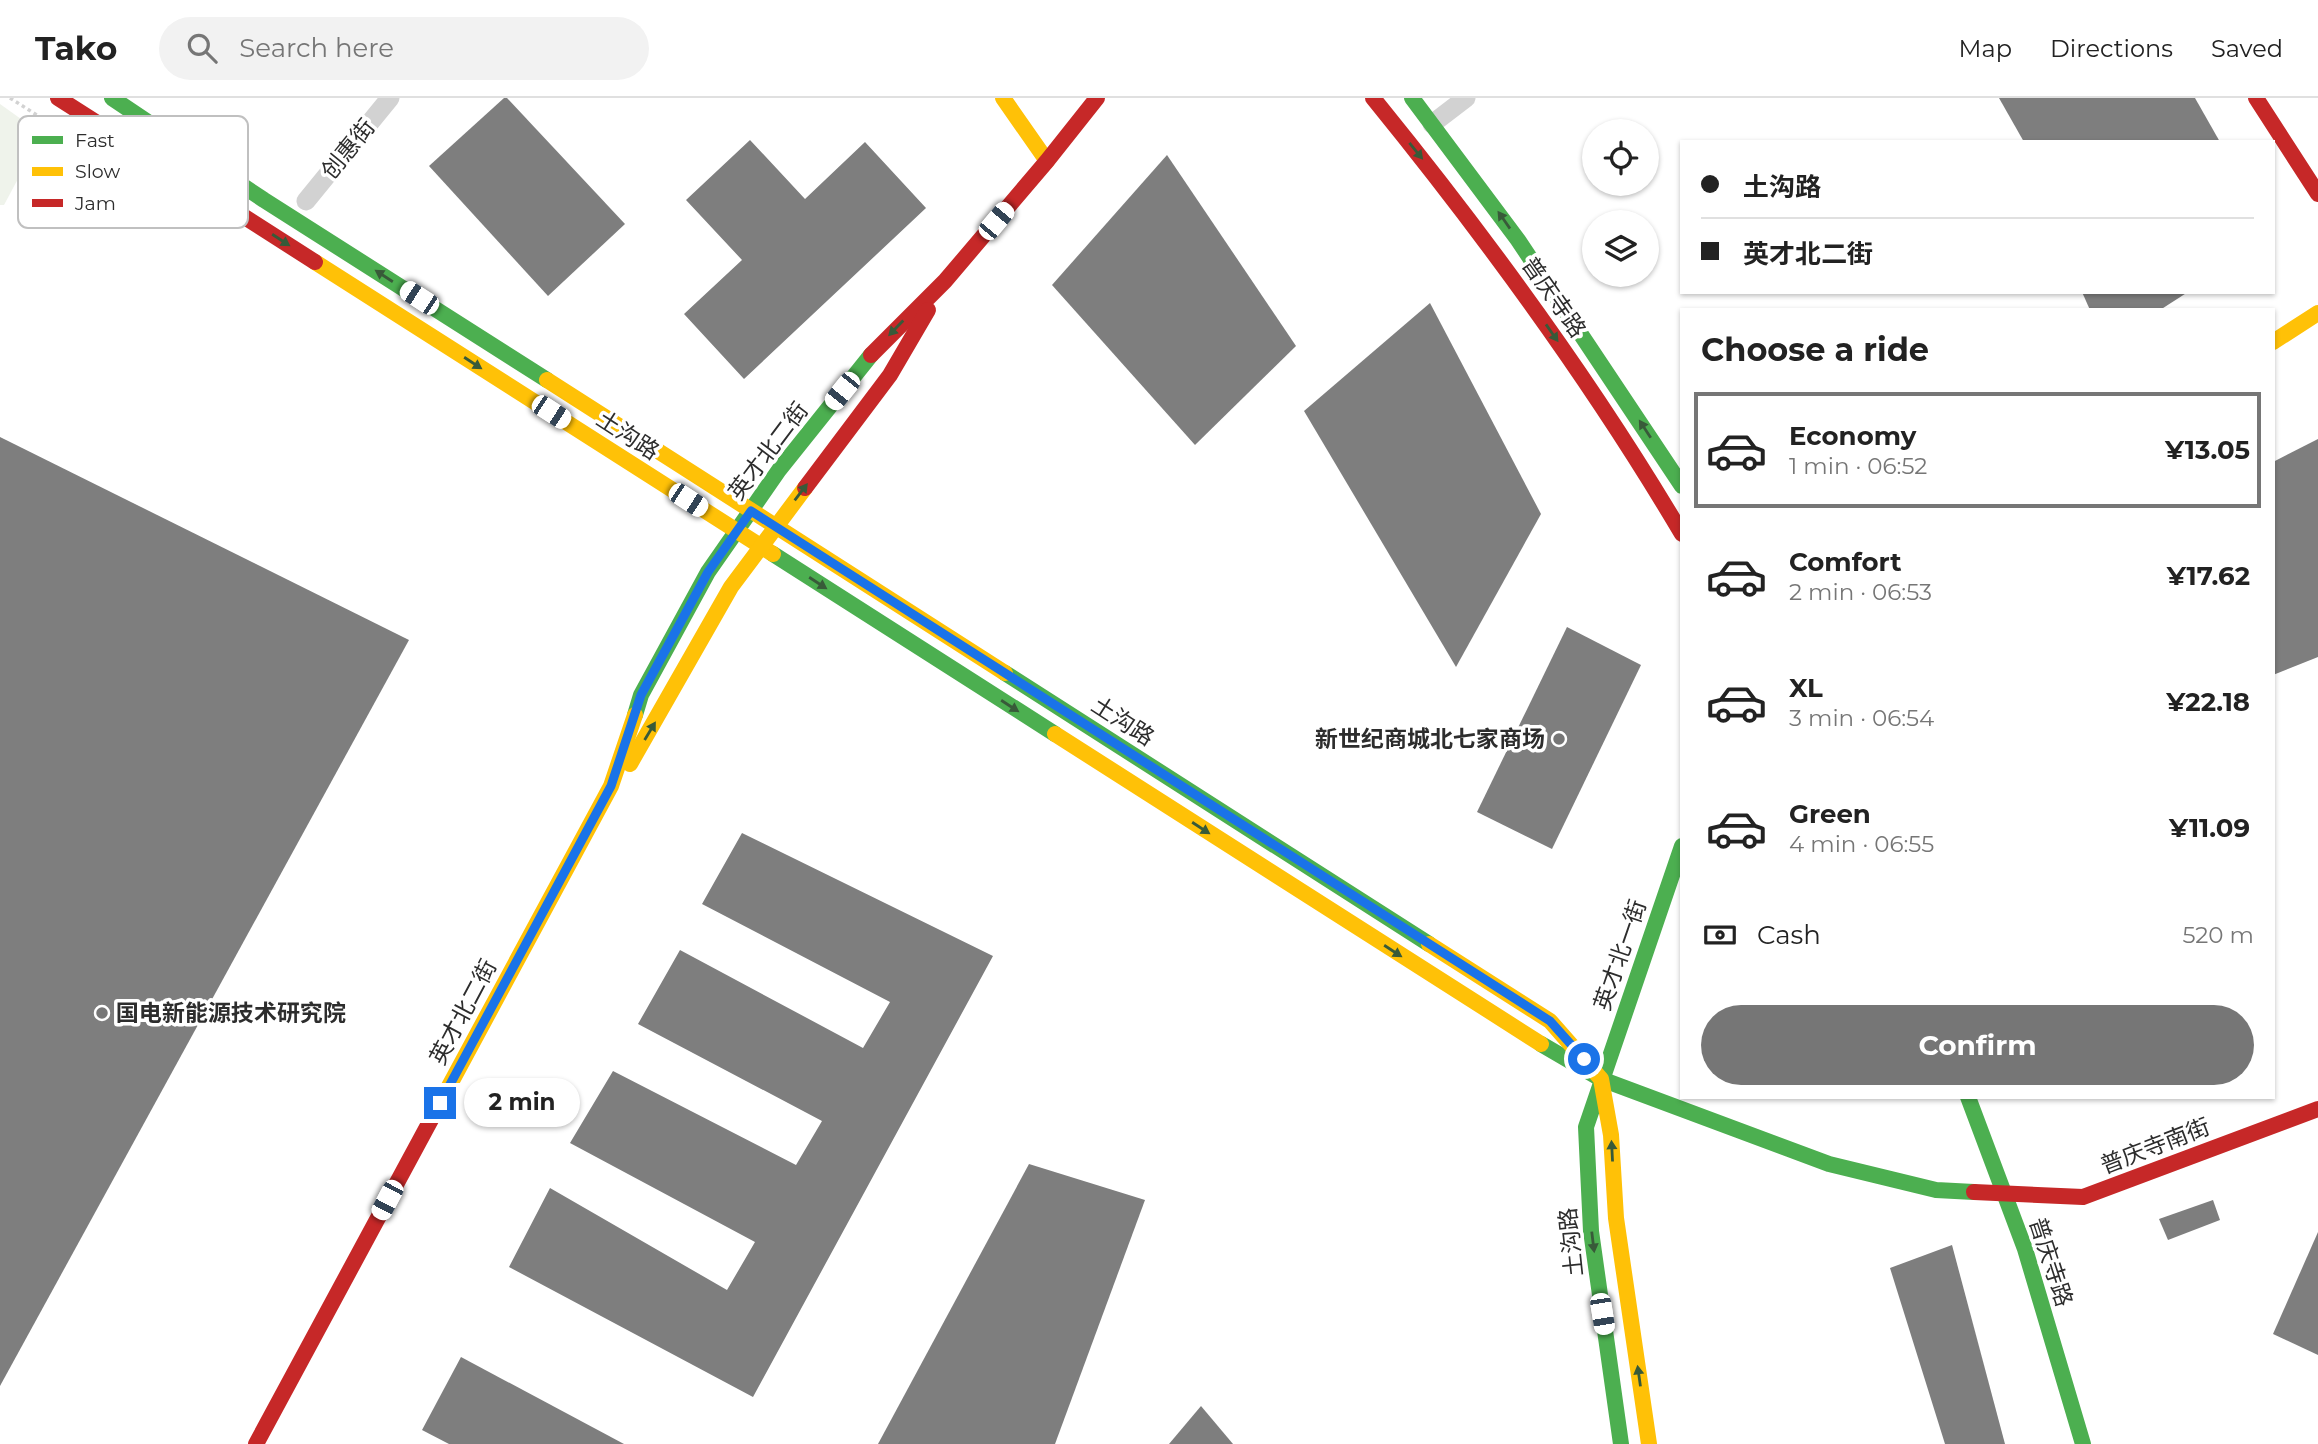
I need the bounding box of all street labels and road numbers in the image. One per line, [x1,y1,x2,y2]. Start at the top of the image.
street label: 创惠街 [315,113,381,185]
street label: 普庆寺路 [1516,251,1592,343]
street label: 英才北二街 [722,397,814,505]
street label: 土沟路 [591,404,665,466]
street label: 土沟路 [1086,690,1160,752]
street label: 英才北一街 [1588,896,1652,1014]
street label: 英才北二街 [424,955,502,1069]
street label: 普庆寺南街 [2096,1112,2214,1180]
street label: 土沟路 [1553,1206,1589,1278]
street label: 普庆寺路 [2023,1214,2079,1310]

